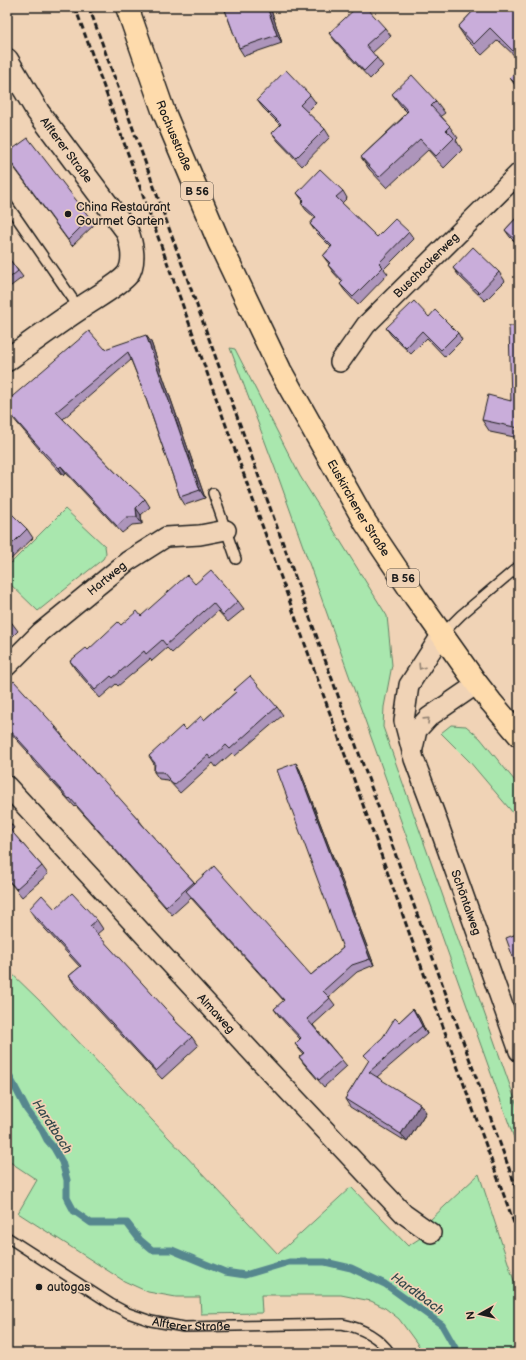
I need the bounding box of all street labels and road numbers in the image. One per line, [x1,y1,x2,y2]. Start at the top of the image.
street label: Rochusstraße [152,98,195,173]
street label: Alfterer Straße [37,114,96,186]
road number: B 56 [181,182,213,200]
street label: Buschackerweg [391,230,462,301]
street label: Euskirchener Straße [324,457,393,559]
street label: Hartweg [85,558,130,599]
road number: B 56 [387,569,419,587]
street label: Schöntalweg [447,868,484,938]
street label: Almaweg [194,991,238,1037]
street label: Alfterer Straße [151,1314,231,1335]

